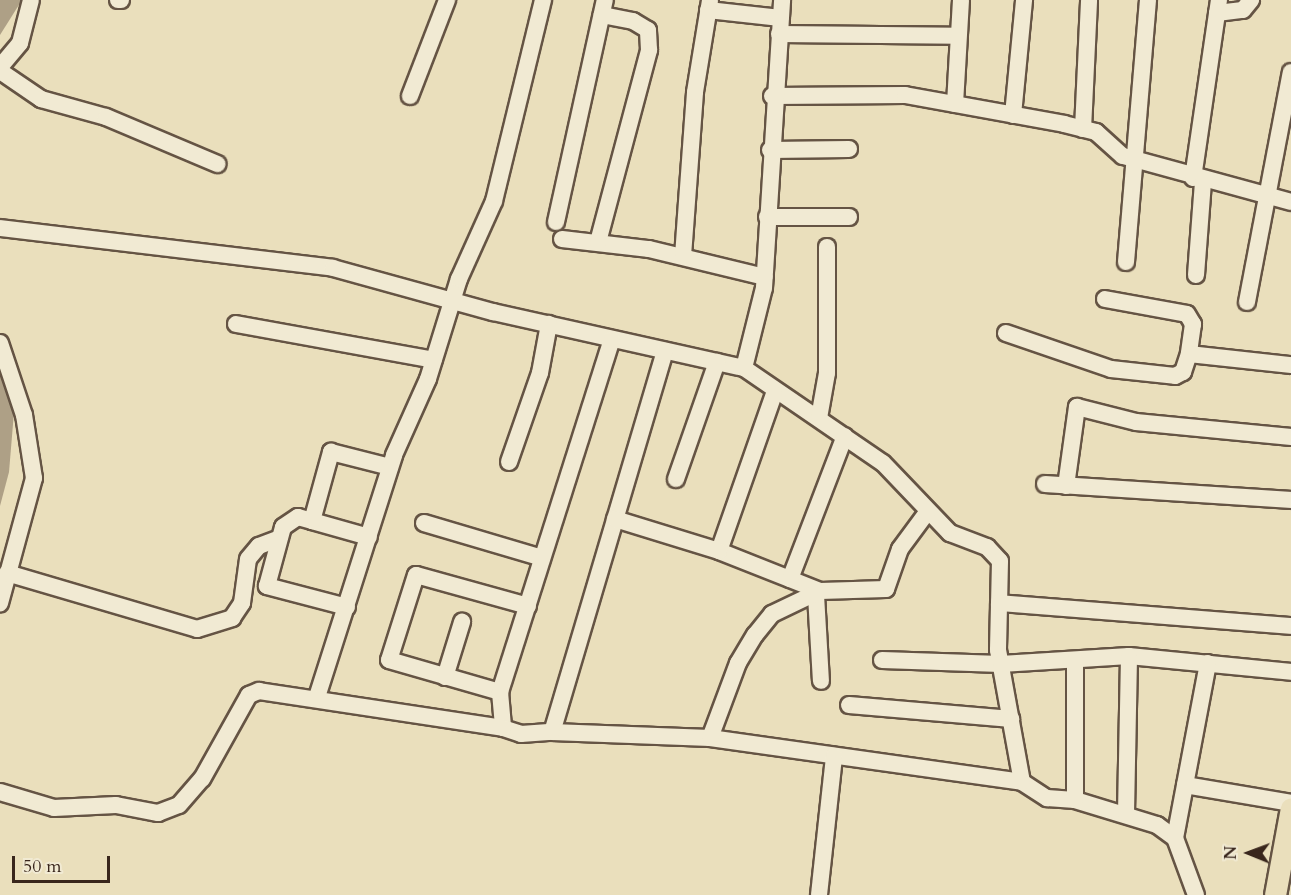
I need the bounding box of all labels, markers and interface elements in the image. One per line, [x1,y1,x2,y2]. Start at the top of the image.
north arrow [1219,823,1279,883]
scale bar [15,844,112,882]
text: N [1220,846,1242,860]
text: 50 m [23,854,62,879]

